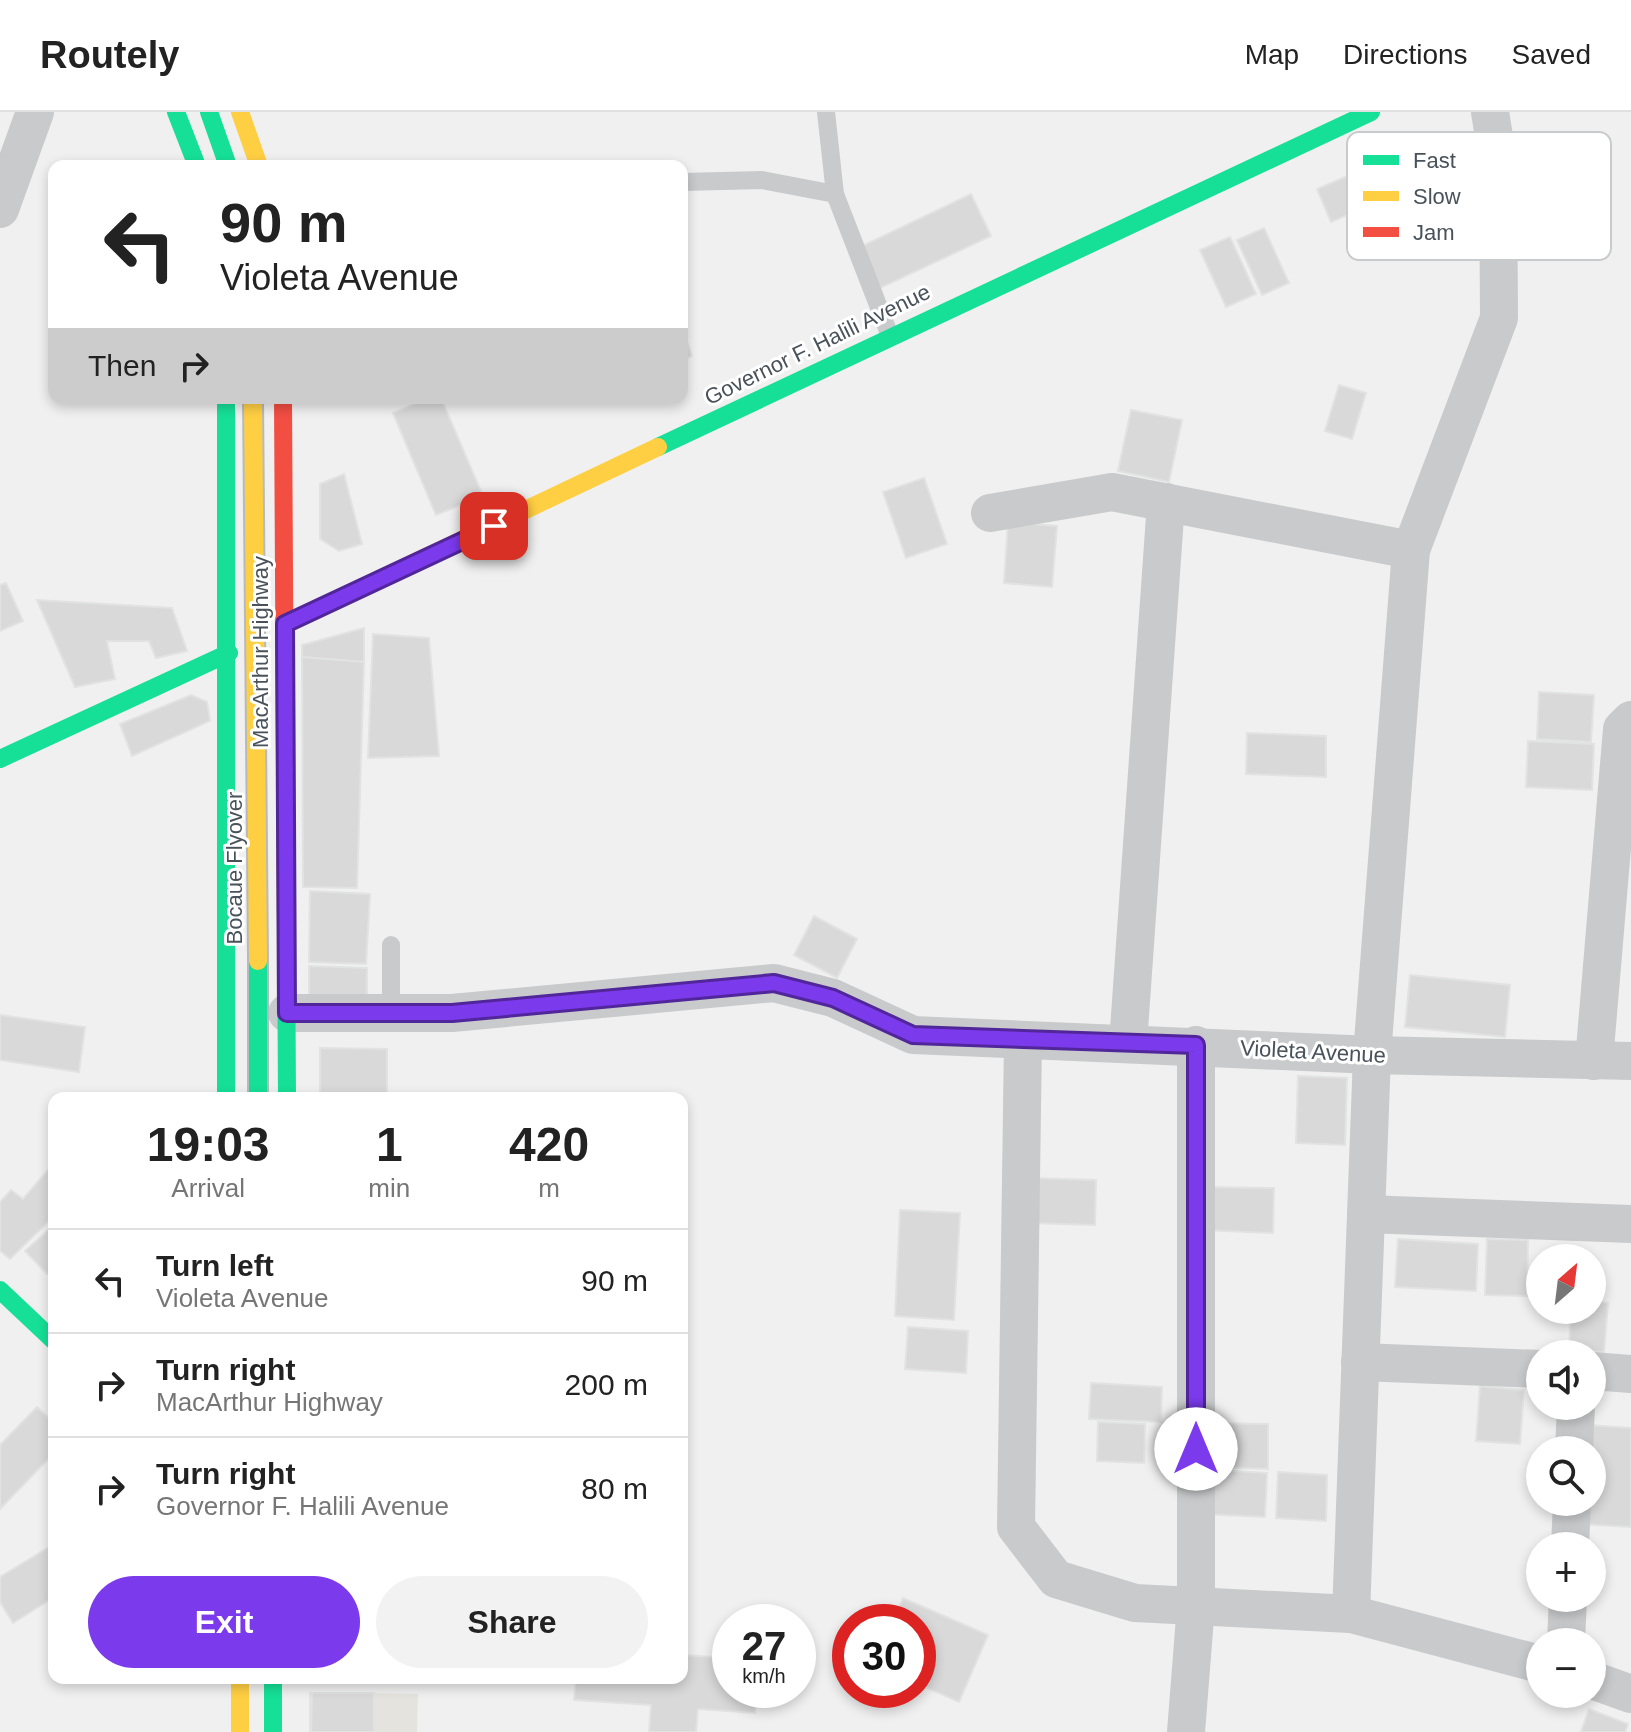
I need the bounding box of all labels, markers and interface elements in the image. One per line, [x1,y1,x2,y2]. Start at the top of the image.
text: Routely [40,34,179,76]
text: Map [1245,39,1299,70]
text: Directions [1343,39,1468,70]
text: Saved [1512,39,1591,70]
legend [1347,132,1611,260]
text: Fast [1413,148,1456,173]
text: Slow [1413,184,1461,209]
text: 90 m [220,191,348,254]
icon: left [88,192,192,296]
text: Jam [1413,220,1455,245]
text: Violeta Avenue [220,257,459,298]
street label: Governor F. Halili Avenue [700,279,934,410]
icon: right [172,344,216,388]
text: Then [88,349,156,382]
pin [460,492,528,560]
icon: arrive [472,504,516,548]
street label: MacArthur Highway [248,556,273,748]
street label: Bocaue Flyover [222,792,247,944]
street label: Violeta Avenue [1239,1035,1387,1068]
text: 19:03 [147,1118,270,1171]
text: 1 [376,1118,403,1171]
text: 420 [509,1118,589,1171]
text: Arrival [171,1173,245,1203]
text: min [368,1173,410,1203]
text: m [538,1173,560,1203]
north arrow [1526,1244,1606,1324]
map controls [1526,1244,1606,1708]
text: Turn left [156,1249,274,1282]
icon: left [88,1259,132,1303]
text: 90 m [581,1264,648,1297]
text: Violeta Avenue [156,1283,329,1313]
button: sound [1526,1340,1606,1420]
text: Turn right [156,1353,295,1386]
icon: right [88,1363,132,1407]
text: 200 m [565,1368,648,1401]
text: MacArthur Highway [156,1387,383,1417]
position arrow [1154,1407,1238,1491]
button: search [1526,1436,1606,1516]
text: Turn right [156,1457,295,1490]
icon: right [88,1467,132,1511]
text: 80 m [581,1472,648,1505]
text: Governor F. Halili Avenue [156,1491,449,1521]
button: + [1526,1532,1606,1612]
button: Exit [88,1576,360,1668]
button: Share [376,1576,648,1668]
speed limit sign: 30 [832,1604,936,1708]
text: 27 [742,1624,786,1668]
button: − [1526,1628,1606,1708]
text: km/h [742,1665,786,1687]

